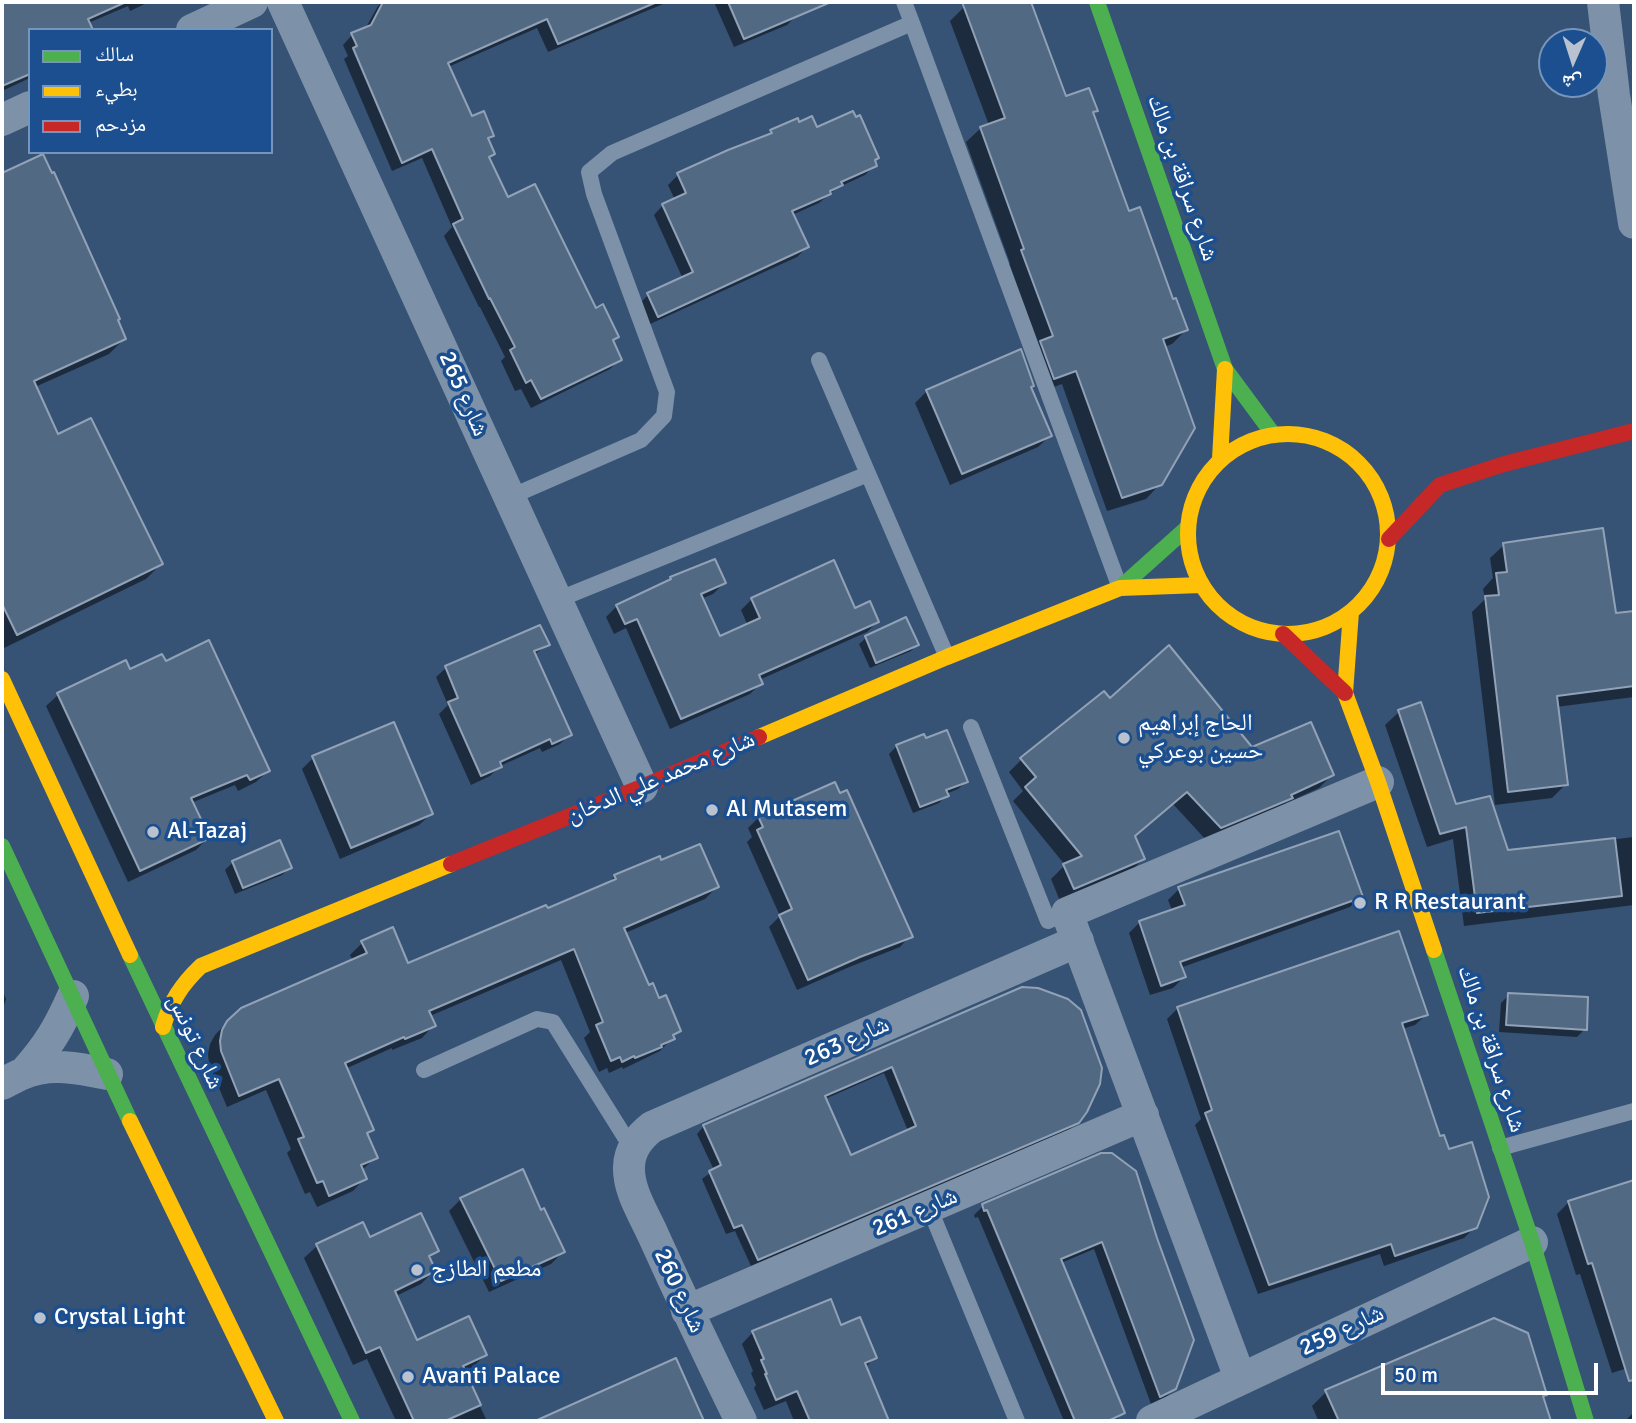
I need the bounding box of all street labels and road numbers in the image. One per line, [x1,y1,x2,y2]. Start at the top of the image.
street label: شارع سراقة بن مالك [1140,91,1224,265]
street label: شارع 265 [432,347,494,441]
street label: شارع محمد علي الدخان [563,725,759,831]
street label: شارع سراقة بن مالك [1450,962,1532,1136]
street label: شارع تونس [161,990,229,1094]
street label: شارع 263 [800,1011,894,1073]
street label: شارع 261 [868,1182,962,1244]
street label: شارع 260 [647,1244,711,1338]
street label: شارع 259 [1295,1299,1389,1363]

